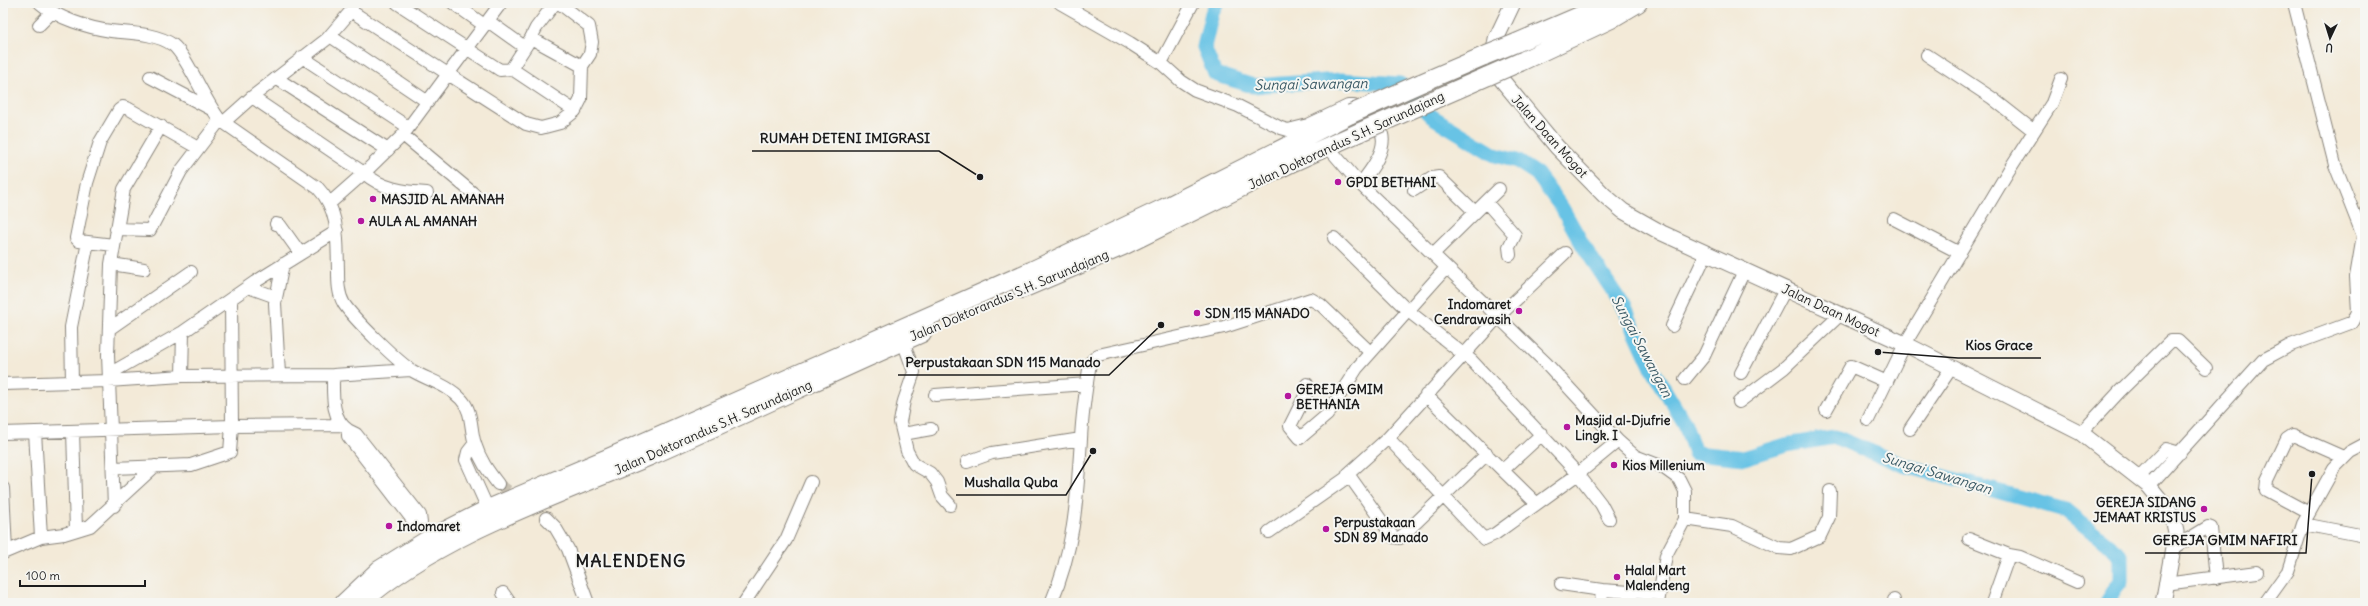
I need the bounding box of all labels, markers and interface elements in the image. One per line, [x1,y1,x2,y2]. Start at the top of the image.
north arrow [2310,18,2350,58]
text: U [2325,41,2334,55]
water label: Sungai Sawangan [1254,74,1369,94]
street label: Jalan Doktorandus S.H. Sarundajang [1245,87,1447,193]
street label: Jalan Daan Mogot [1508,91,1592,182]
callout: RUMAH DETENI IMIGRASI [752,125,939,151]
text: RUMAH DETENI IMIGRASI [760,129,930,147]
place label: GPDI BETHANI [1346,174,1437,191]
marker: GPDI BETHANI [1333,177,1343,187]
place label: MASJID AL AMANAH [381,191,505,208]
marker: MASJID AL AMANAH [368,194,378,204]
place label: AULA AL AMANAH [369,213,478,230]
marker: AULA AL AMANAH [356,216,366,226]
street label: Jalan Doktorandus S.H. Sarundajang [907,246,1111,345]
street label: Jalan Daan Mogot [1779,280,1883,341]
water label: Sungai Sawangan [1607,292,1677,401]
place label: Indomaret Cendrawasih [1434,296,1512,328]
place label: SDN 115 MANADO [1205,305,1310,322]
marker: Indomaret Cendrawasih [1514,306,1524,316]
marker: SDN 115 MANADO [1192,308,1202,318]
callout: Kios Grace [1958,332,2041,358]
text: Kios Grace [1965,336,2033,354]
callout: Perpustakaan SDN 115 Manado [898,349,1109,375]
text: Perpustakaan SDN 115 Manado [905,353,1101,371]
street label: Jalan Doktorandus S.H. Sarundajang [612,376,815,479]
place label: GEREJA GMIM BETHANIA [1296,381,1383,413]
marker: GEREJA GMIM BETHANIA [1283,391,1293,401]
place label: Masjid al-Djufrie Lingk. I [1575,412,1670,444]
marker: Masjid al-Djufrie Lingk. I [1562,422,1572,432]
water label: Sungai Sawangan [1880,448,1995,498]
place label: Kios Millenium [1622,457,1706,474]
marker: Kios Millenium [1609,460,1619,470]
callout: Mushalla Quba [956,469,1066,495]
text: Mushalla Quba [964,473,1058,491]
place label: GEREJA SIDANG JEMAAT KRISTUS [2093,494,2197,526]
marker: GEREJA SIDANG JEMAAT KRISTUS [2199,504,2209,514]
place label: Perpustakaan SDN 89 Manado [1334,514,1428,546]
place label: Indomaret [397,518,461,535]
marker: Indomaret [384,521,394,531]
marker: Perpustakaan SDN 89 Manado [1321,524,1331,534]
callout: GEREJA GMIM NAFIRI [2145,527,2306,553]
text: GEREJA GMIM NAFIRI [2153,531,2298,549]
district label: MALENDENG [576,550,686,572]
scale bar [20,562,145,588]
place label: Halal Mart Malendeng [1625,562,1690,594]
text: 100 m [26,568,60,583]
marker: Halal Mart Malendeng [1612,572,1622,582]

